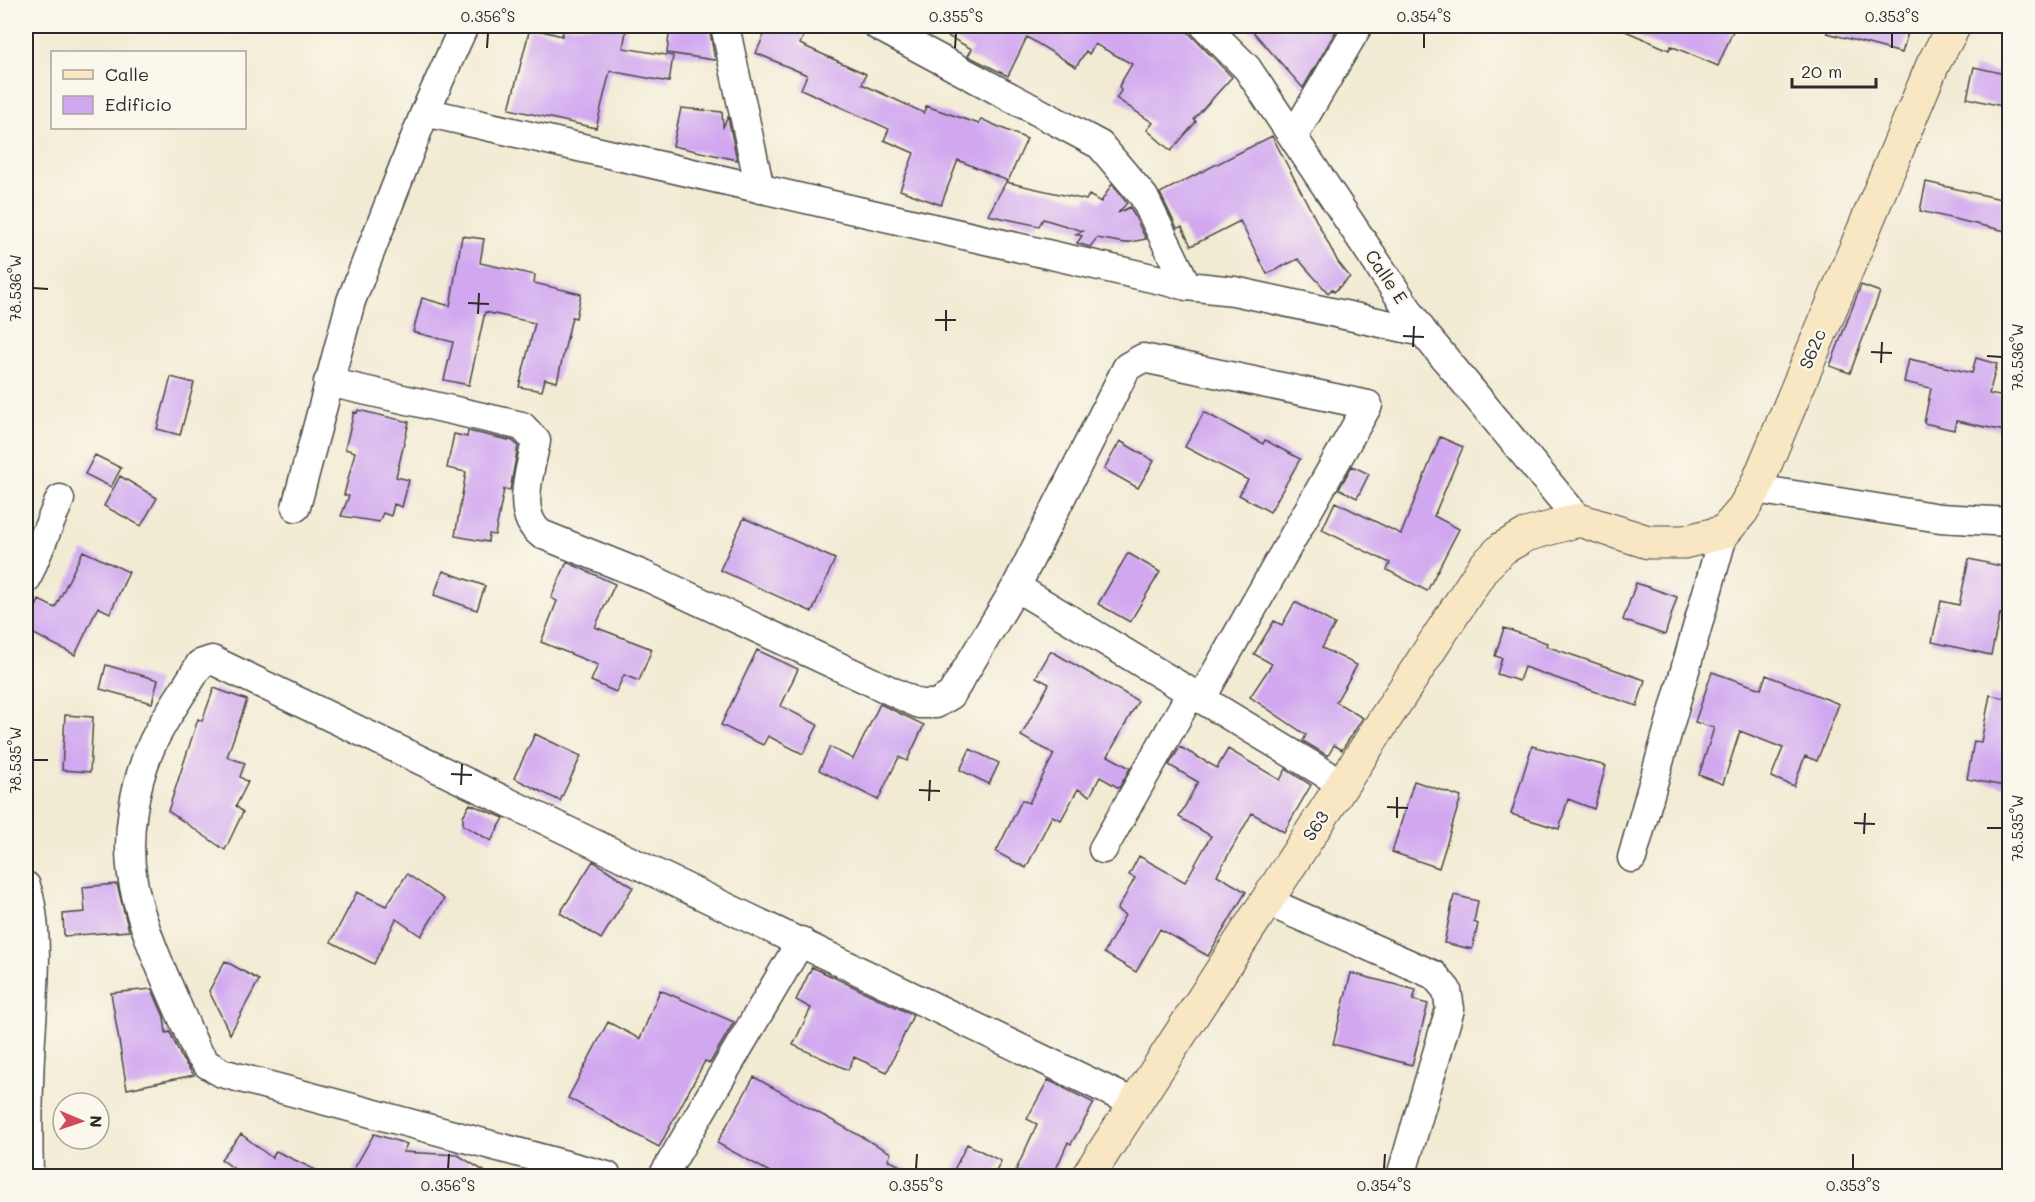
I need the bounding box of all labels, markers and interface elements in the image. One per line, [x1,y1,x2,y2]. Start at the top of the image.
text: 0.356°S [461,6,515,26]
text: 0.355°S [929,6,983,26]
text: 0.354°S [1397,6,1451,26]
text: 0.353°S [1865,6,1919,26]
legend [51,51,246,129]
scale bar [1792,51,1876,89]
text: 20 m [1801,59,1842,83]
text: Calle [105,62,149,86]
text: Edificio [105,92,172,116]
street label: Calle E [1360,245,1414,308]
text: 78.536°W [5,254,25,322]
text: 78.536°W [2007,323,2027,391]
street label: S62c [1793,325,1831,372]
text: 78.535°W [5,726,25,794]
text: 78.535°W [2007,794,2027,862]
street label: S63 [1297,806,1334,845]
north arrow [51,1091,111,1151]
text: N [86,1115,107,1128]
text: 0.356°S [421,1175,475,1195]
text: 0.355°S [889,1175,943,1195]
text: 0.354°S [1357,1175,1411,1195]
text: 0.353°S [1826,1175,1880,1195]

